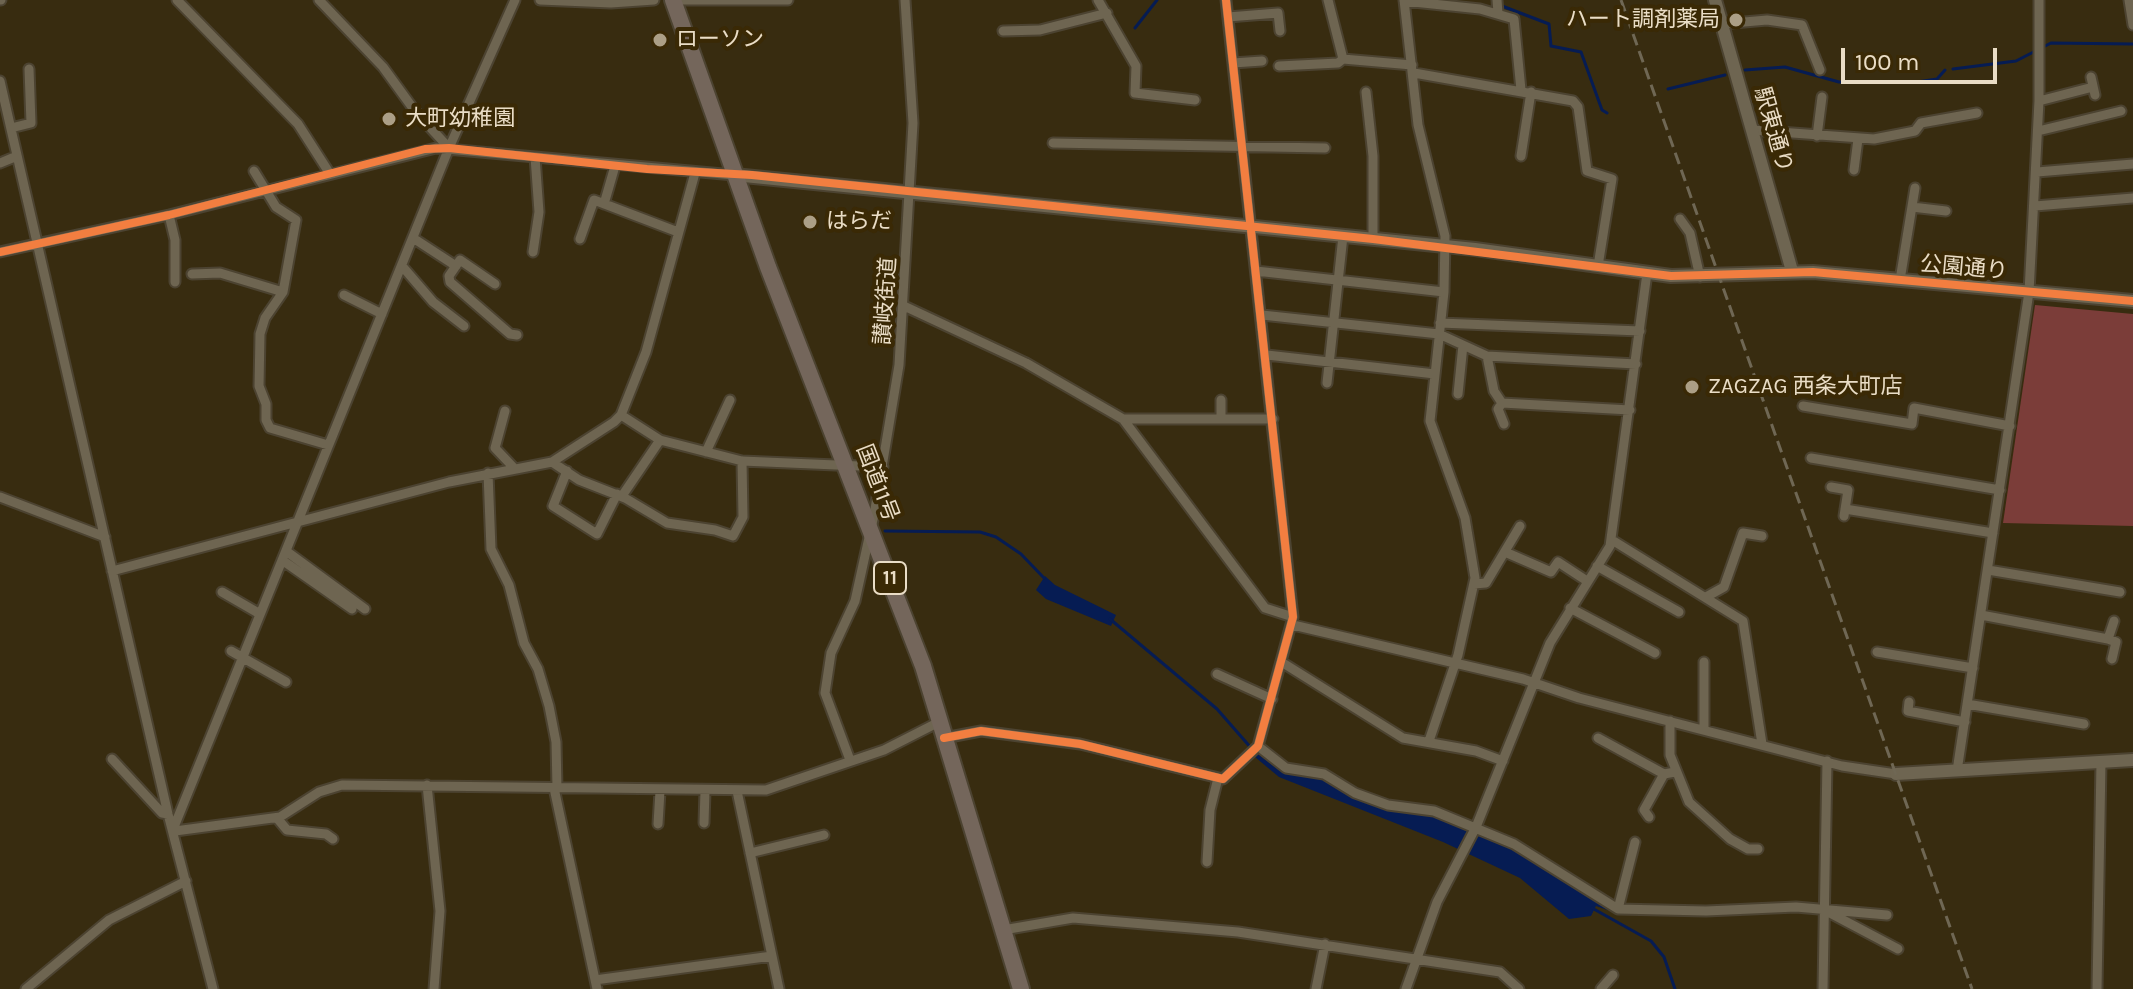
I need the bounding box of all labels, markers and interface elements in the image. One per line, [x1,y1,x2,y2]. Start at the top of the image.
place label: ハート調剤薬局 [1566,7,1720,33]
marker: ハート調剤薬局 [1727,11,1745,29]
place label: ローソン [676,27,764,53]
marker: ローソン [651,31,669,49]
scale bar [1845,32,2001,82]
text: 100 m [1855,48,1920,76]
street label: 駅東通り [1748,84,1798,176]
place label: 大町幼稚園 [405,106,515,132]
marker: 大町幼稚園 [380,110,398,128]
place label: はらだ [826,209,892,235]
marker: はらだ [801,213,819,231]
street label: 公園通り [1919,251,2009,285]
street label: 讃岐街道 [870,256,902,346]
place label: ZAGZAG 西条大町店 [1708,374,1903,400]
marker: ZAGZAG 西条大町店 [1683,378,1701,396]
street label: 国道11号 [850,441,904,525]
road number: 11 [874,562,906,594]

